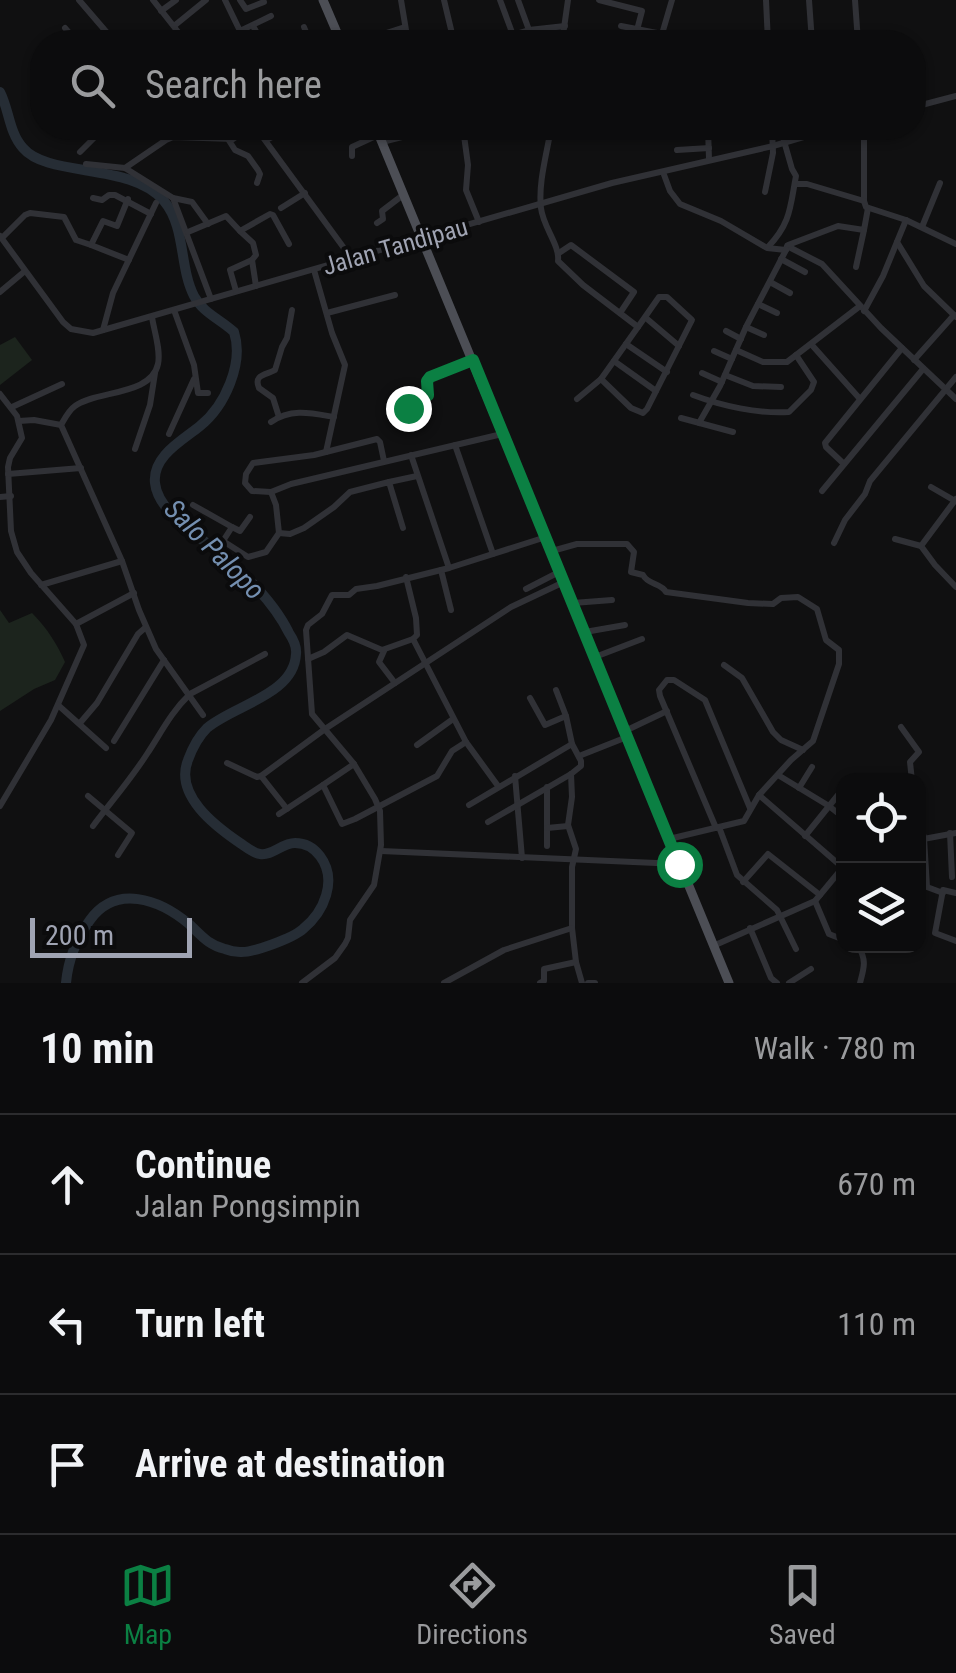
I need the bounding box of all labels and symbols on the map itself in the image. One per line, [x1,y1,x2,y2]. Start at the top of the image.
street label: Jalan Tandipau [319,212,471,281]
route end [386,386,432,432]
water label: Salo Palopo [158,492,272,606]
route start [657,842,703,888]
scale bar [30,913,192,958]

